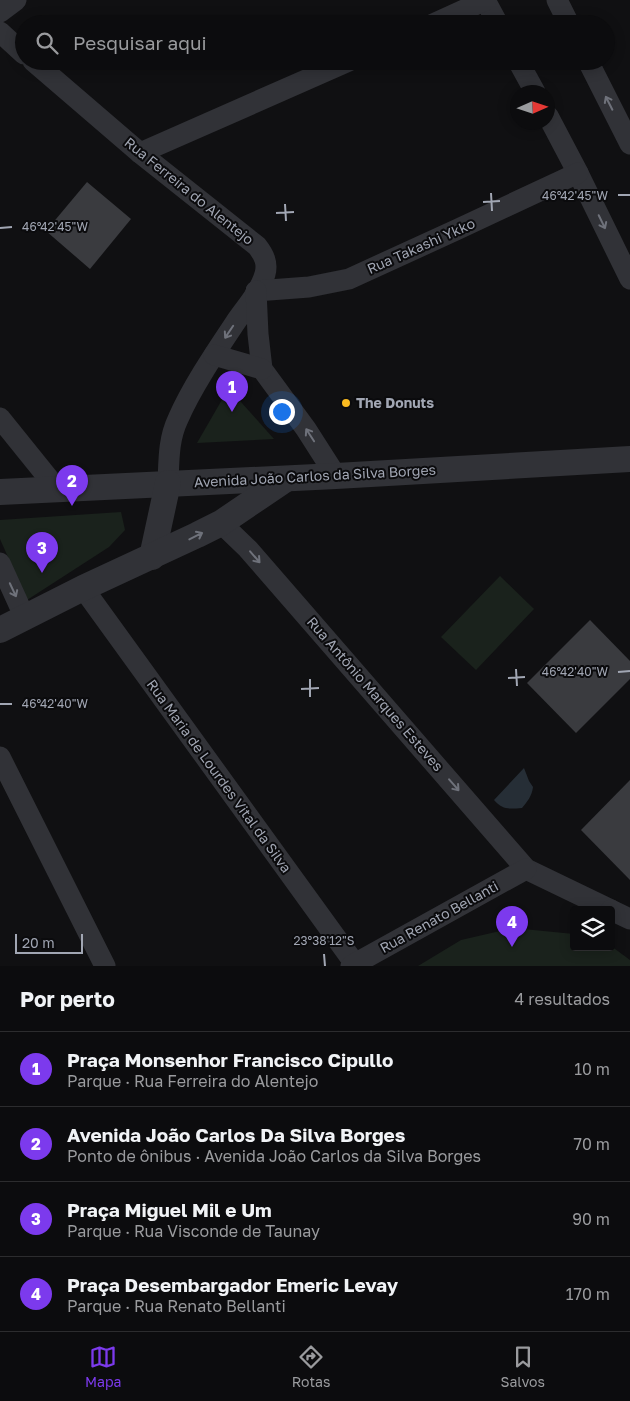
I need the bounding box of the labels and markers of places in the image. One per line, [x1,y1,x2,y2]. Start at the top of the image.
pin: 1 [216,371,248,412]
place label: The Donuts [356,394,434,411]
marker: The Donuts [340,397,352,409]
pin: 2 [56,465,88,506]
pin: 3 [26,532,58,573]
pin: 4 [496,906,528,947]

